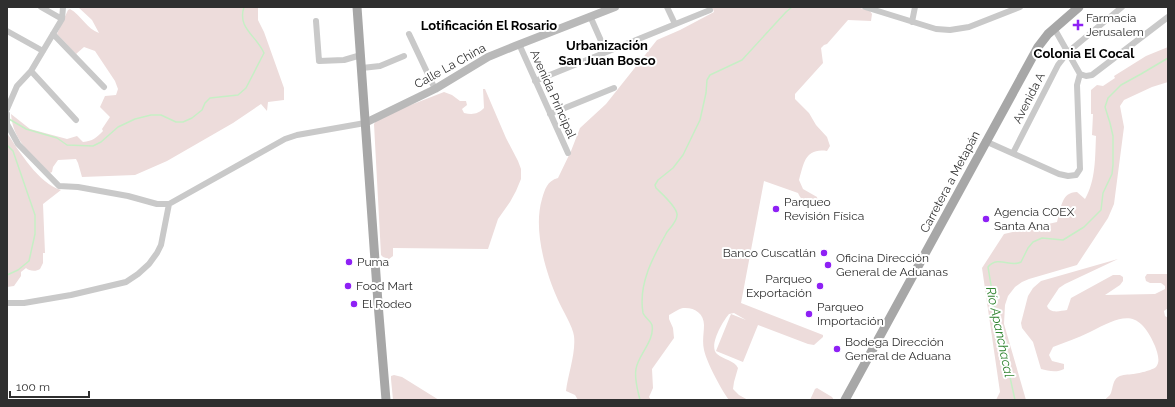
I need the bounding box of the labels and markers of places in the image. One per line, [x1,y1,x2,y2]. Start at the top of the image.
place label: Farmacia Jerusalem [1086,11,1144,39]
marker: Farmacia Jerusalem [1073,20,1083,30]
place label: Parqueo Revisión Física [784,195,864,223]
marker: Parqueo Revisión Física [771,204,781,214]
place label: Agencia COEX Santa Ana [994,205,1075,233]
marker: Agencia COEX Santa Ana [981,214,991,224]
place label: Banco Cuscatlán [723,246,816,260]
marker: Banco Cuscatlán [819,248,829,258]
place label: Oficina Dirección General de Aduanas [836,251,948,279]
place label: Puma [357,255,389,269]
marker: Puma [344,257,354,267]
marker: Oficina Dirección General de Aduanas [823,260,833,270]
place label: Parqueo Exportación [746,272,812,300]
place label: Food Mart [356,279,413,293]
marker: Food Mart [343,281,353,291]
marker: Parqueo Exportación [815,281,825,291]
place label: El Rodeo [362,297,412,311]
marker: El Rodeo [349,299,359,309]
place label: Parqueo Importación [817,300,884,328]
marker: Parqueo Importación [804,309,814,319]
place label: Bodega Dirección General de Aduana [845,335,951,363]
marker: Bodega Dirección General de Aduana [832,344,842,354]

